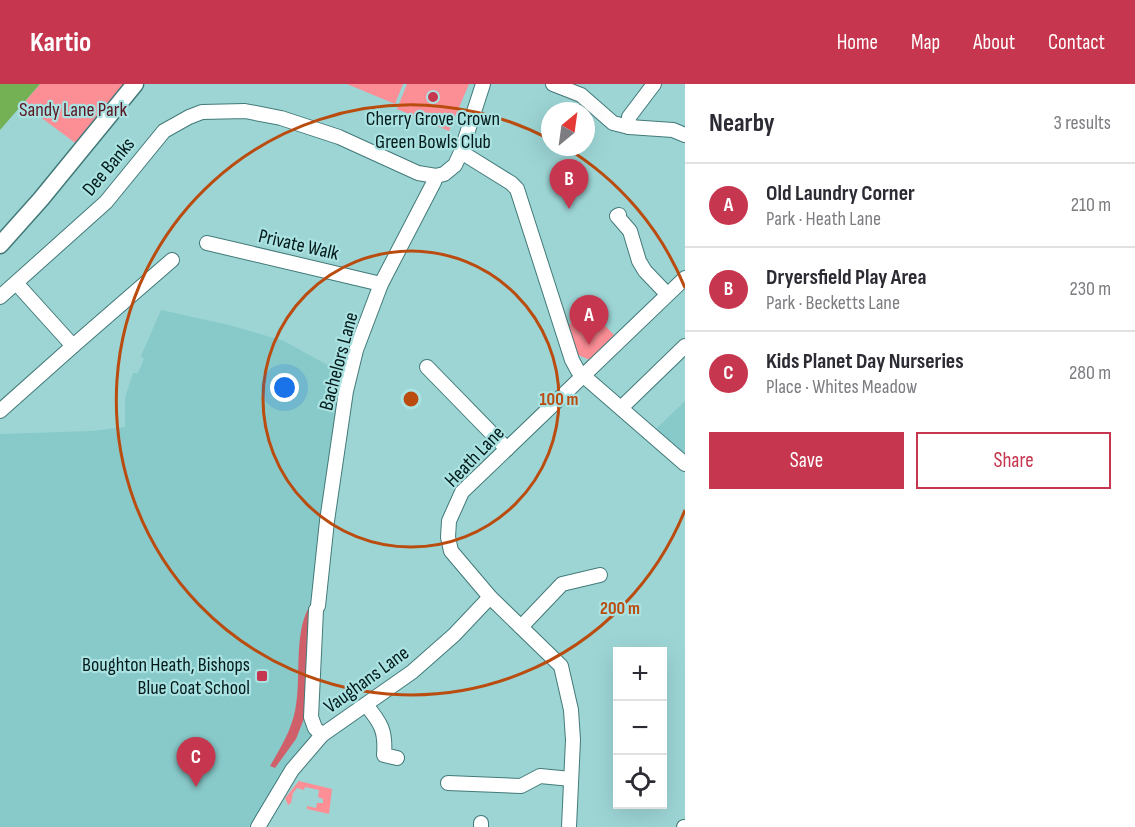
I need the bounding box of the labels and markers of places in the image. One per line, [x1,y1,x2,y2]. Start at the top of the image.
marker: Cherry Grove Crown Green Bowls Club [426,90,440,104]
place label: Cherry Grove Crown Green Bowls Club [366,107,500,154]
pin: B [550,160,588,209]
pin: A [570,296,608,345]
centre of rings [401,389,421,409]
place label: Boughton Heath, Bishops Blue Coat School [82,653,250,700]
marker: Boughton Heath, Bishops Blue Coat School [255,669,269,683]
pin: C [176,738,216,787]

